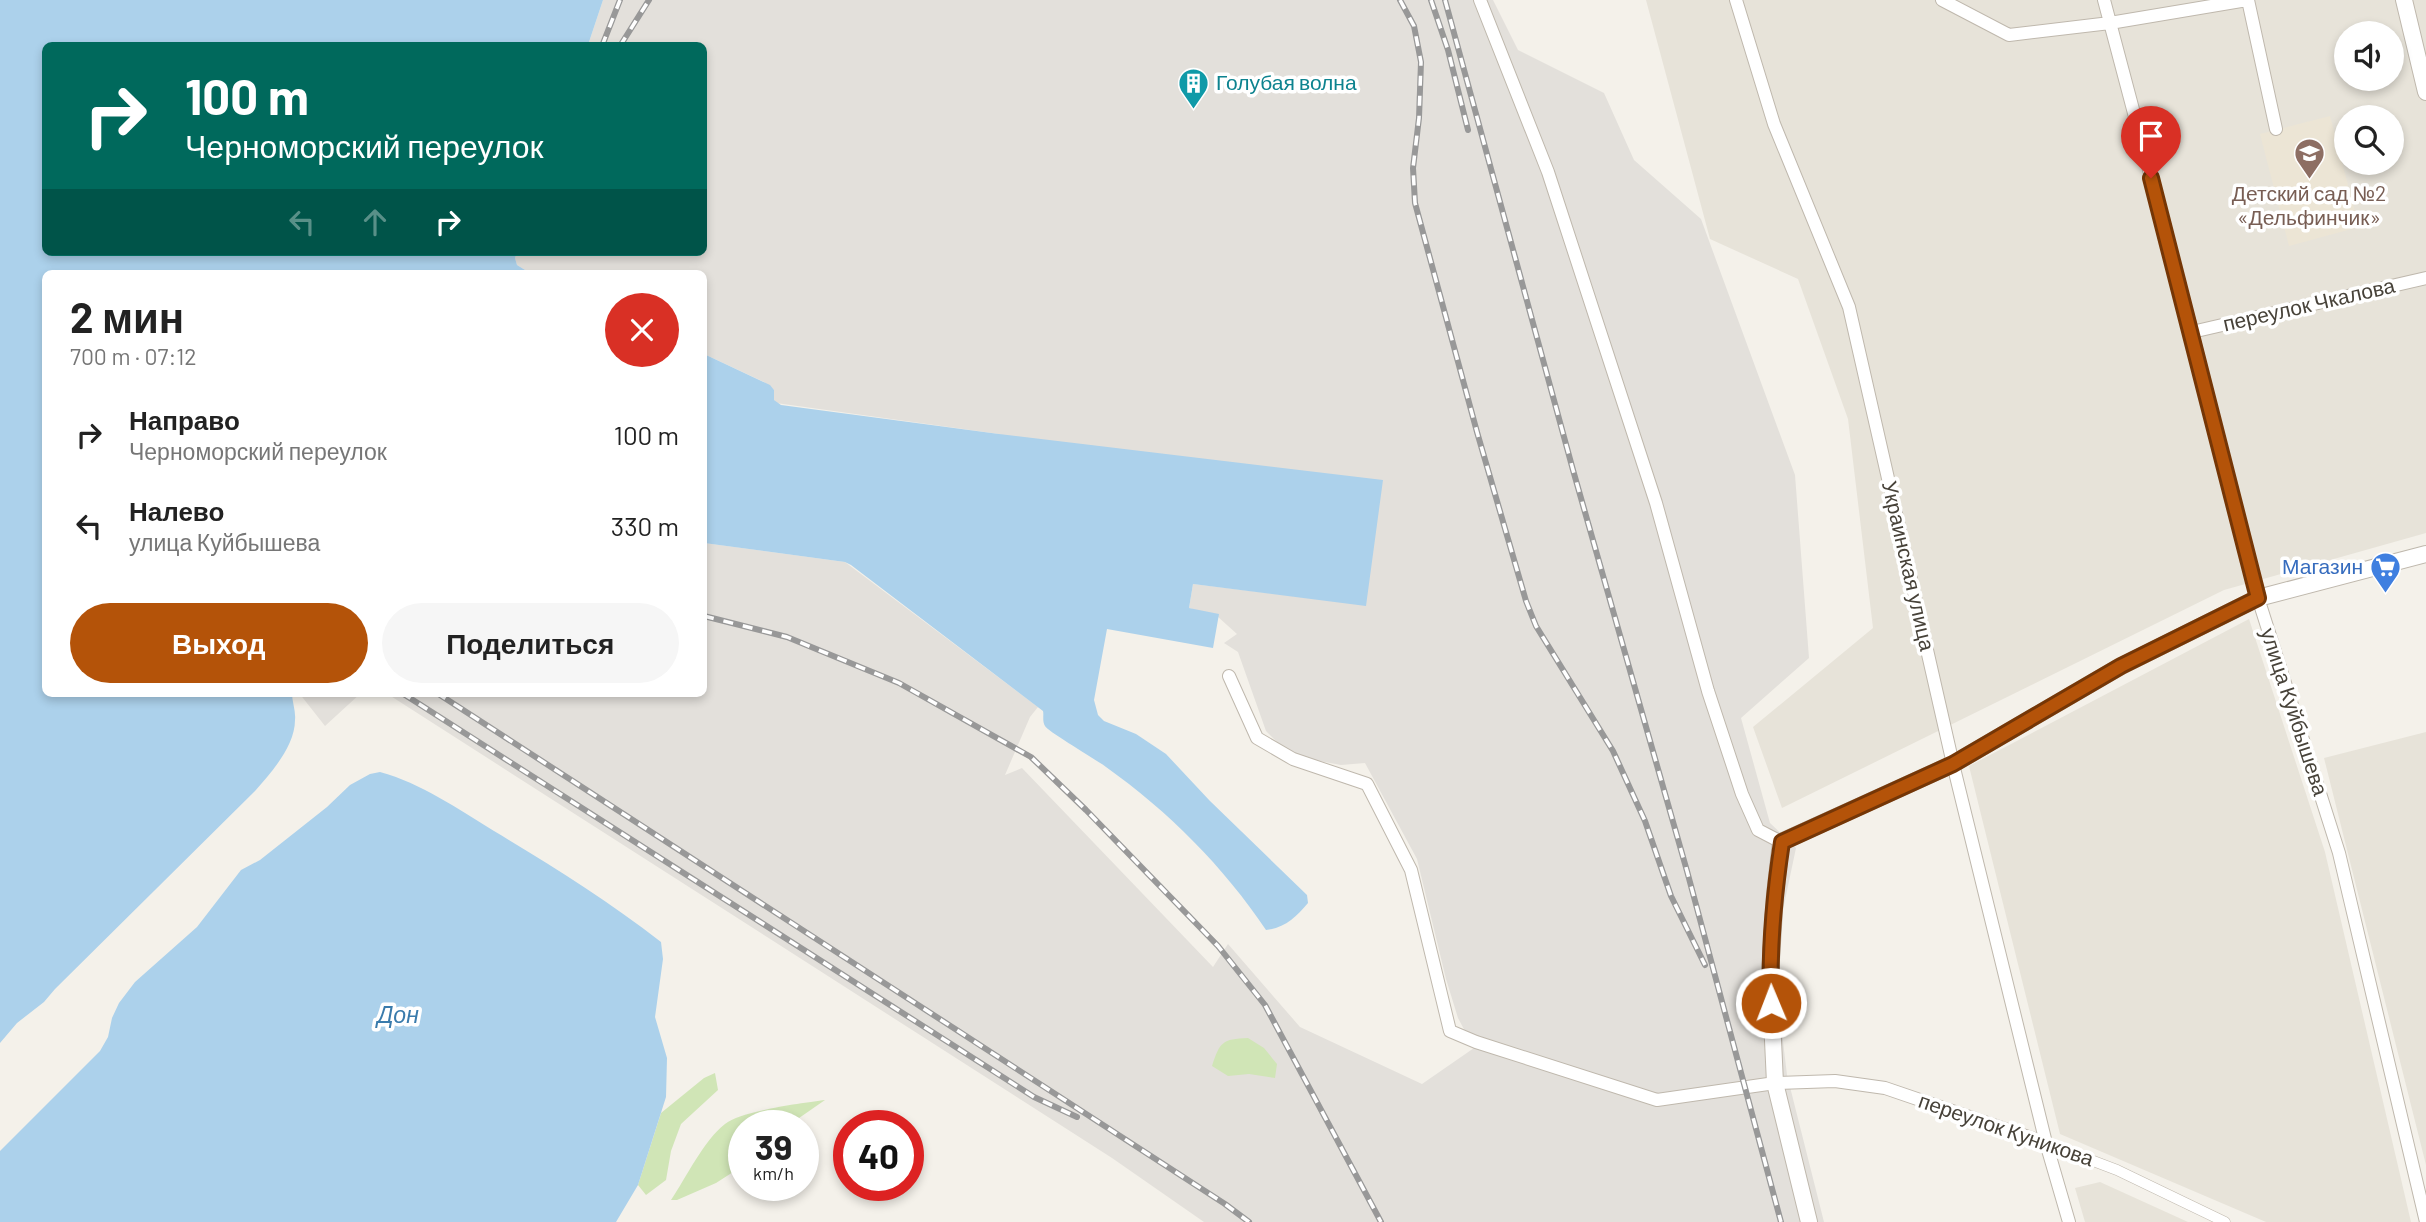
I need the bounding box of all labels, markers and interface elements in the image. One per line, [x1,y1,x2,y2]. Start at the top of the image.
map controls [2334,21,2404,175]
button: sound [2334,21,2404,91]
text: 100 m [185,66,309,125]
building icon: Голубая волна [1176,66,1210,110]
place label: Голубая волна [1216,69,1357,94]
icon: right [70,70,161,161]
button: search [2334,105,2404,175]
pin [2121,106,2181,178]
icon: arrive [2132,117,2170,155]
text: Черноморский переулок [185,126,544,164]
school or university icon: Детский сад №2 «Дельфинчик» [2292,137,2326,181]
place label: Детский сад №2 «Дельфинчик» [2232,180,2386,229]
icon: left [283,203,321,241]
icon: ahead [356,203,394,241]
icon: right [429,203,467,241]
street label: переулок Чкалова [2220,272,2397,335]
text: 2 мин [70,291,184,341]
button: close [605,293,679,367]
text: 700 m · 07:12 [70,342,197,370]
text: Направо [129,404,240,435]
icon: right [70,416,108,454]
text: 100 m [614,419,679,450]
text: Черноморский переулок [129,437,387,465]
street label: Украинская улица [1878,478,1941,653]
text: Налево [129,495,224,526]
icon: left [70,507,108,545]
text: 330 m [611,510,679,541]
text: улица Куйбышева [129,528,320,556]
supermarket icon: Магазин [2369,550,2403,594]
place label: Магазин [2282,553,2363,578]
button: Выход [70,603,368,683]
button: Поделиться [382,603,679,683]
street label: улица Куйбышева [2257,625,2334,799]
position arrow [1734,966,1808,1040]
water label: Дон [374,1000,419,1028]
street label: переулок Куникова [1916,1087,2098,1170]
speed limit sign: 40 [833,1110,924,1201]
text: 39 [755,1125,792,1167]
text: km/h [753,1162,794,1184]

